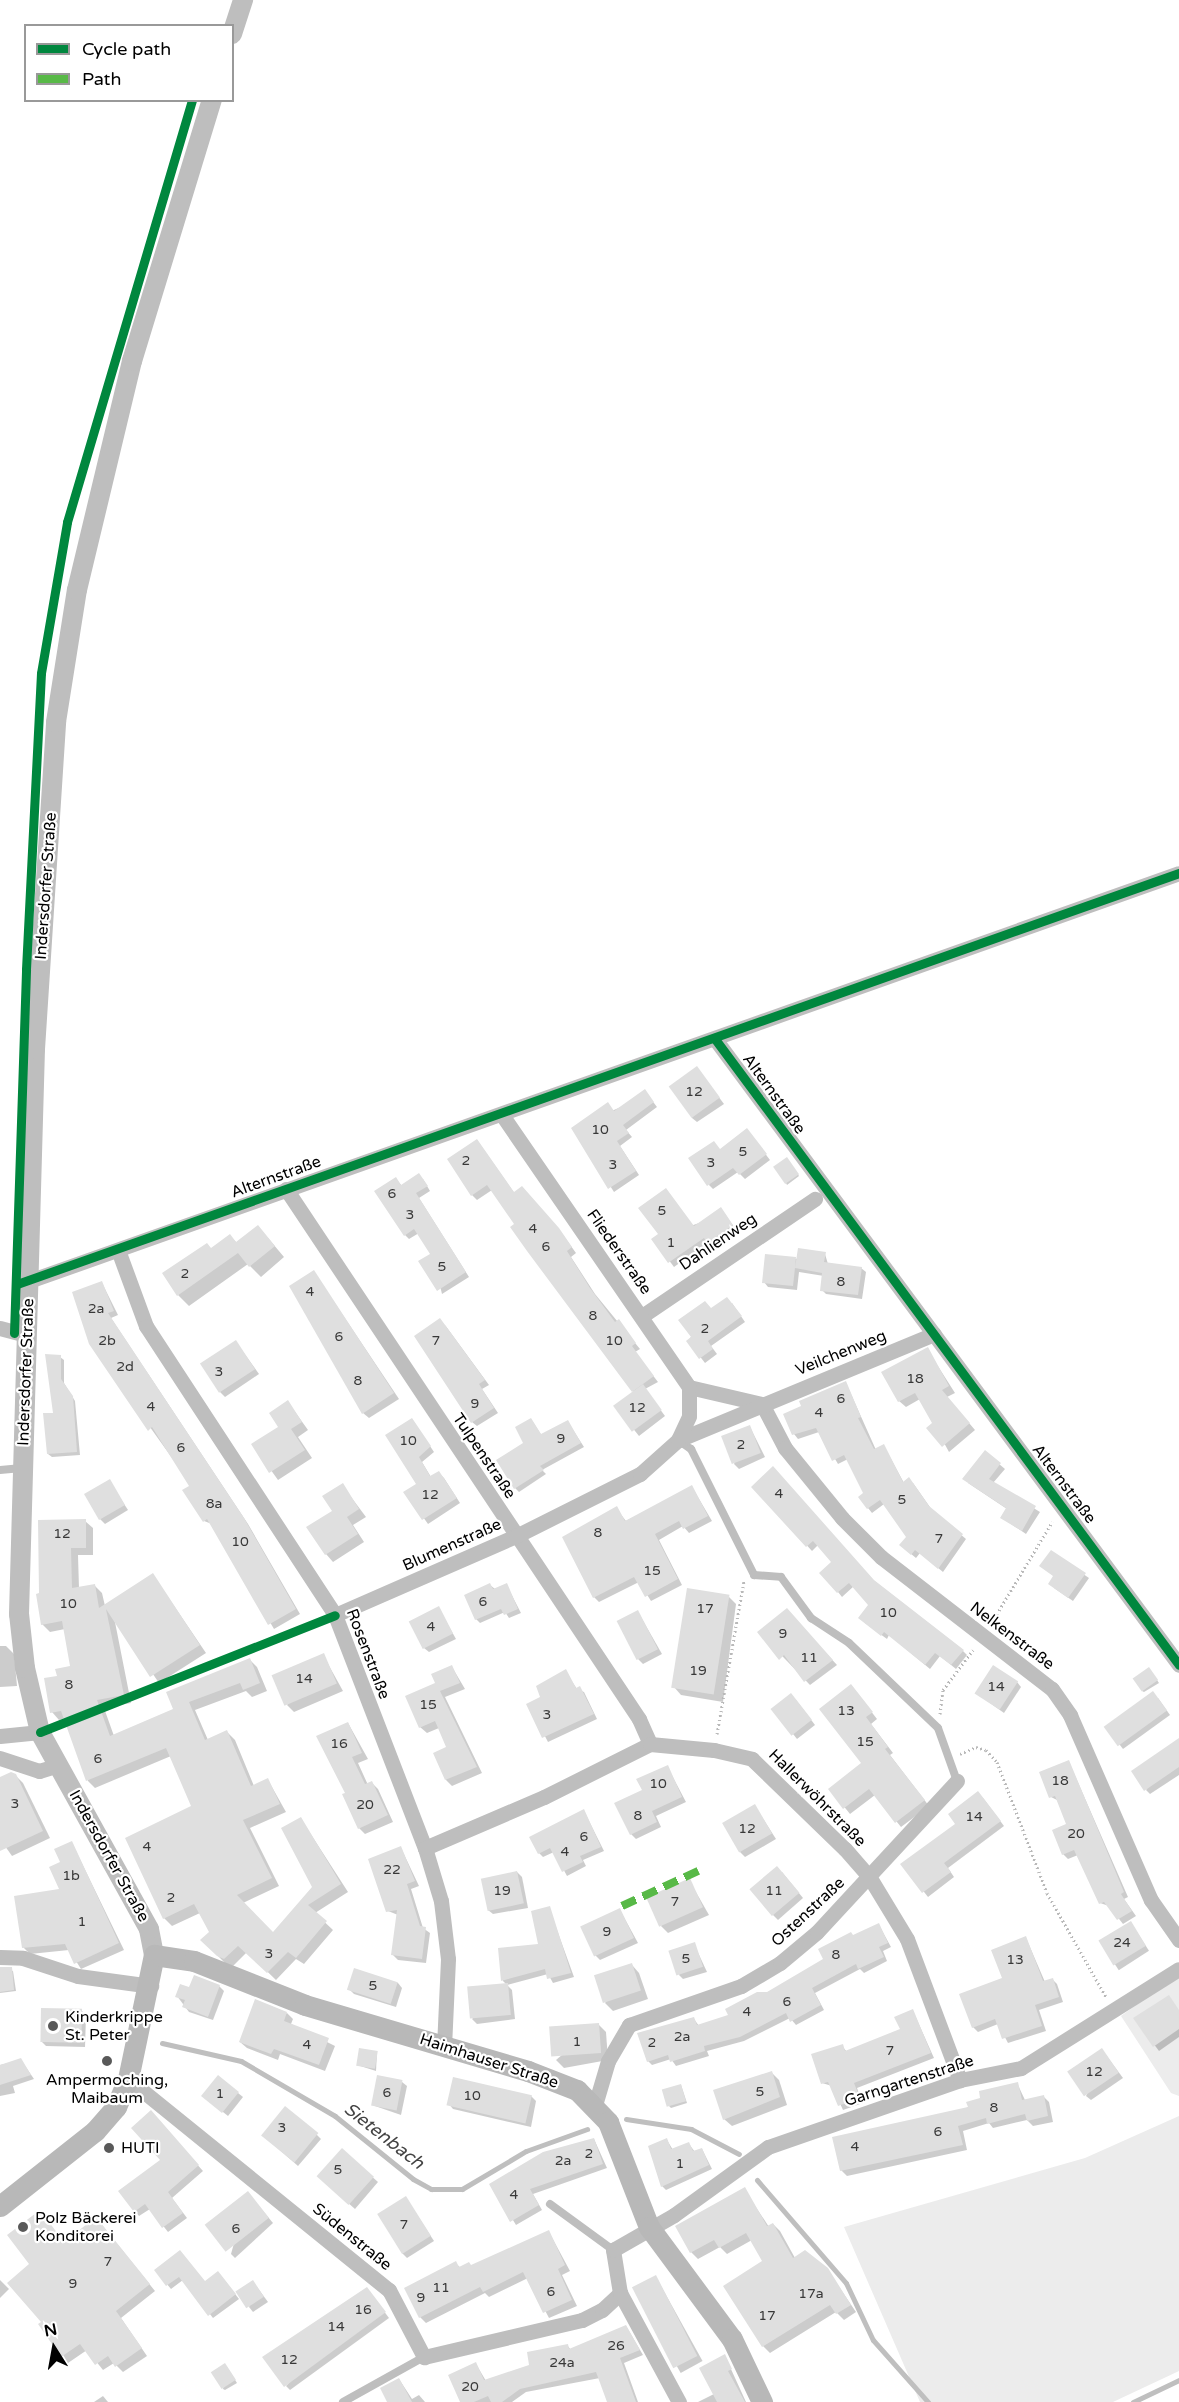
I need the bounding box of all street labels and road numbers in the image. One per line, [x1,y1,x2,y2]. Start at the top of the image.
street label: Indersdorfer Straße [31,812,61,960]
street label: Alternstraße [738,1050,810,1138]
street label: Alternstraße [228,1152,324,1202]
street label: Fliederstraße [583,1206,655,1298]
street label: Dahlienweg [676,1209,760,1275]
street label: Indersdorfer Straße [14,1298,38,1446]
street label: Veilchenweg [793,1326,889,1380]
street label: Tulpenstraße [448,1410,520,1502]
street label: Alternstraße [1028,1441,1100,1527]
street label: Blumenstraße [400,1515,504,1575]
street label: Nelkenstraße [966,1598,1058,1674]
street label: Rosenstraße [342,1606,394,1702]
street label: Hallerwöhrstraße [764,1745,870,1851]
street label: Indersdorfer Straße [65,1787,153,1925]
street label: Ostenstraße [767,1873,849,1951]
street label: Haimhauser Straße [417,2030,561,2092]
street label: Garngartenstraße [842,2051,976,2111]
street label: Südenstraße [309,2199,395,2275]

